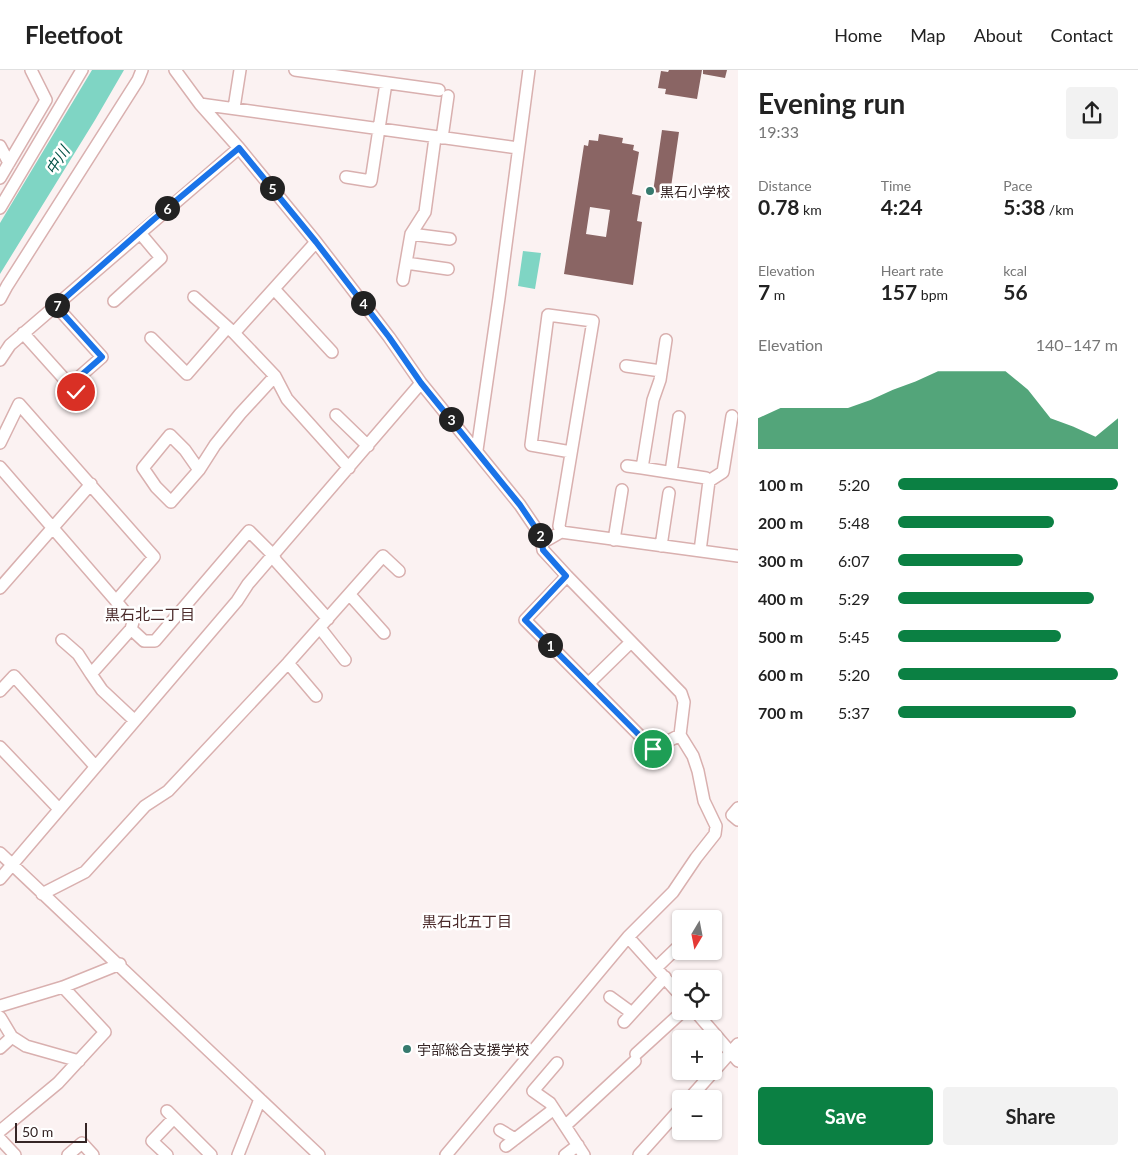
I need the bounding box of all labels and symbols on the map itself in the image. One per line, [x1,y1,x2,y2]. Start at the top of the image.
water label: 中川 [41,141,74,177]
pin: 5 [260,176,284,200]
place label: 黒石小学校 [660,183,730,200]
marker: 黒石小学校 [644,185,656,197]
pin: 6 [154,196,180,220]
pin: 4 [350,290,376,316]
pin: 7 [44,292,70,318]
pin [55,371,97,413]
pin: 3 [438,406,464,432]
pin: 2 [528,522,552,548]
district label: 黒石北二丁目 [105,605,195,623]
pin: 1 [538,632,562,658]
pin [632,728,674,770]
north arrow [672,910,722,960]
district label: 黒石北五丁目 [422,912,512,930]
place label: 宇部総合支援学校 [417,1041,529,1058]
marker: 宇部総合支援学校 [401,1043,413,1055]
scale bar [15,1120,88,1143]

